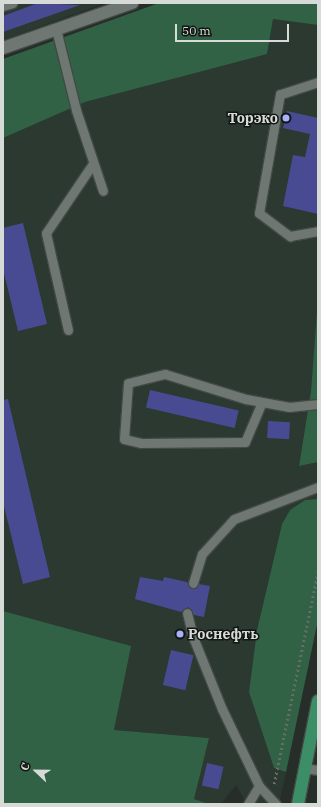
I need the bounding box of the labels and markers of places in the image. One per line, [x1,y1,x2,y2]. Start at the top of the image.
place label: Торэко [227,110,278,126]
marker: Торэко [281,113,291,123]
place label: Роснефть [188,626,258,642]
marker: Роснефть [175,629,185,639]

